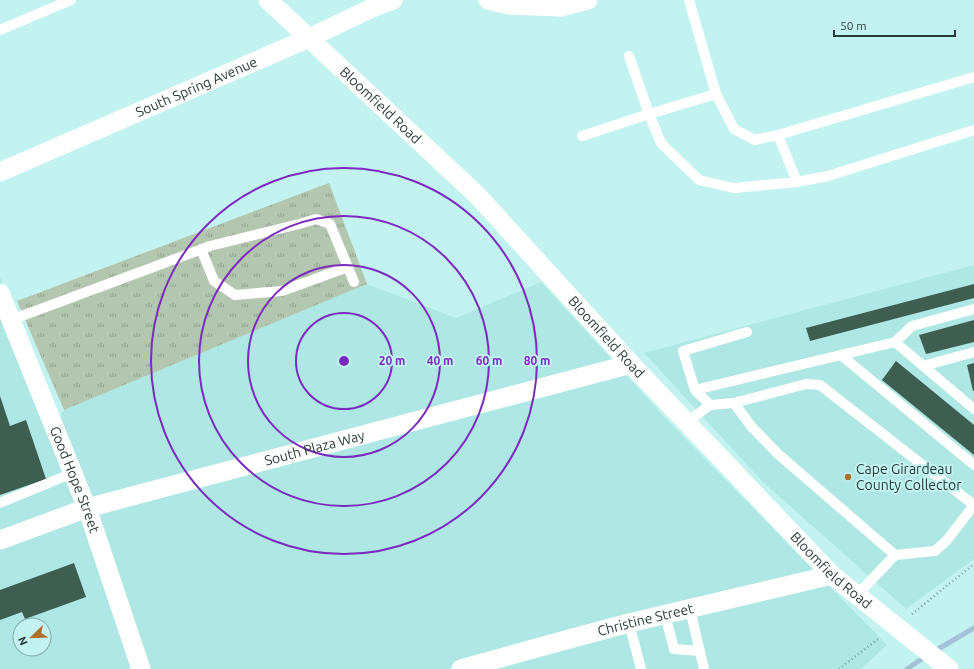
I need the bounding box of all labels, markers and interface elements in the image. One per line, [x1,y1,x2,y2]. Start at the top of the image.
scale bar [834,12,955,38]
text: 50 m [840,19,867,32]
street label: South Spring Avenue [133,53,260,120]
street label: Bloomfield Road [337,63,424,147]
street label: Bloomfield Road [565,293,648,381]
centre of rings [337,354,351,368]
text: 20 m [379,354,405,367]
text: 40 m [427,354,453,367]
text: 60 m [476,354,502,367]
text: 80 m [524,354,550,367]
street label: Good Hope Street [47,424,103,535]
street label: South Plaza Way [263,427,367,469]
place label: Cape Girardeau County Collector [856,461,962,493]
marker: Cape Girardeau County Collector [843,472,853,482]
street label: Bloomfield Road [787,529,875,612]
street label: Christine Street [596,600,696,639]
north arrow [12,617,52,657]
text: N [16,635,30,647]

